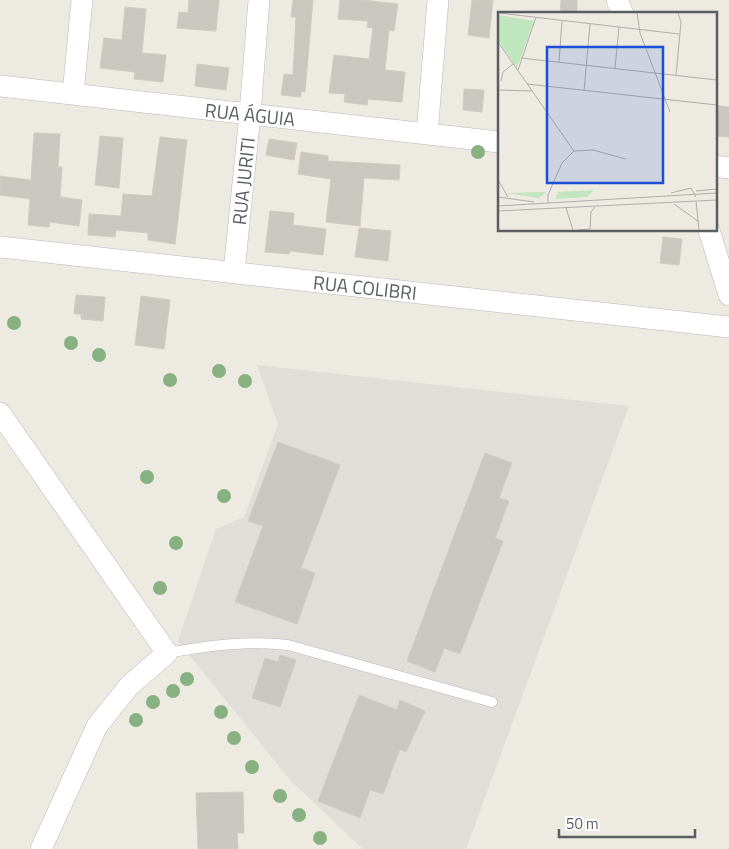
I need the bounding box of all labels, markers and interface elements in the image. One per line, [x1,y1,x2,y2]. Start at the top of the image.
inset map [498,12,716,231]
street label: RUA ÁGUIA [204,95,296,133]
street label: RUA JURITI [224,136,262,226]
street label: RUA COLIBRI [312,267,418,307]
scale bar [559,806,695,838]
text: 50 m [566,812,599,835]

